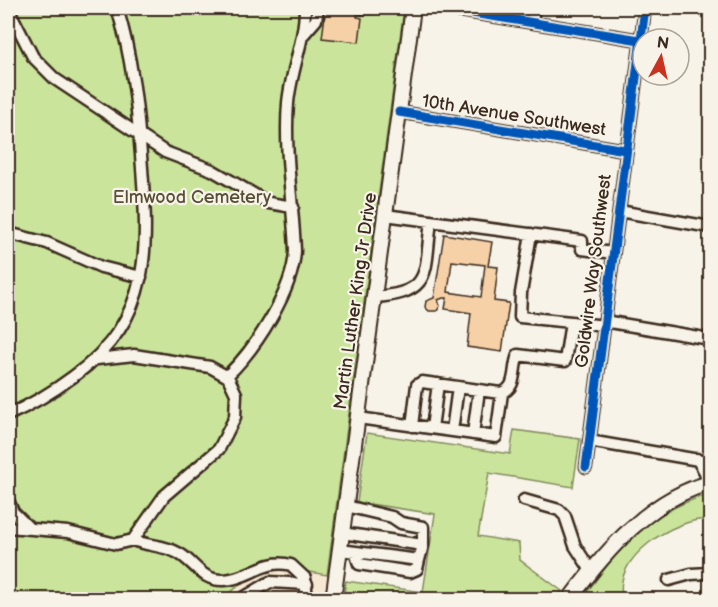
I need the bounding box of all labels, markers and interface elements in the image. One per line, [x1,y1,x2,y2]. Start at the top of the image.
north arrow [631,27,691,87]
text: N [656,33,670,54]
street label: 10th Avenue Southwest [420,91,608,140]
street label: Goldwire Way Southwest [571,173,616,369]
park label: Elmwood Cemetery [113,187,272,208]
street label: Martin Luther King Jr Drive [330,191,381,411]

